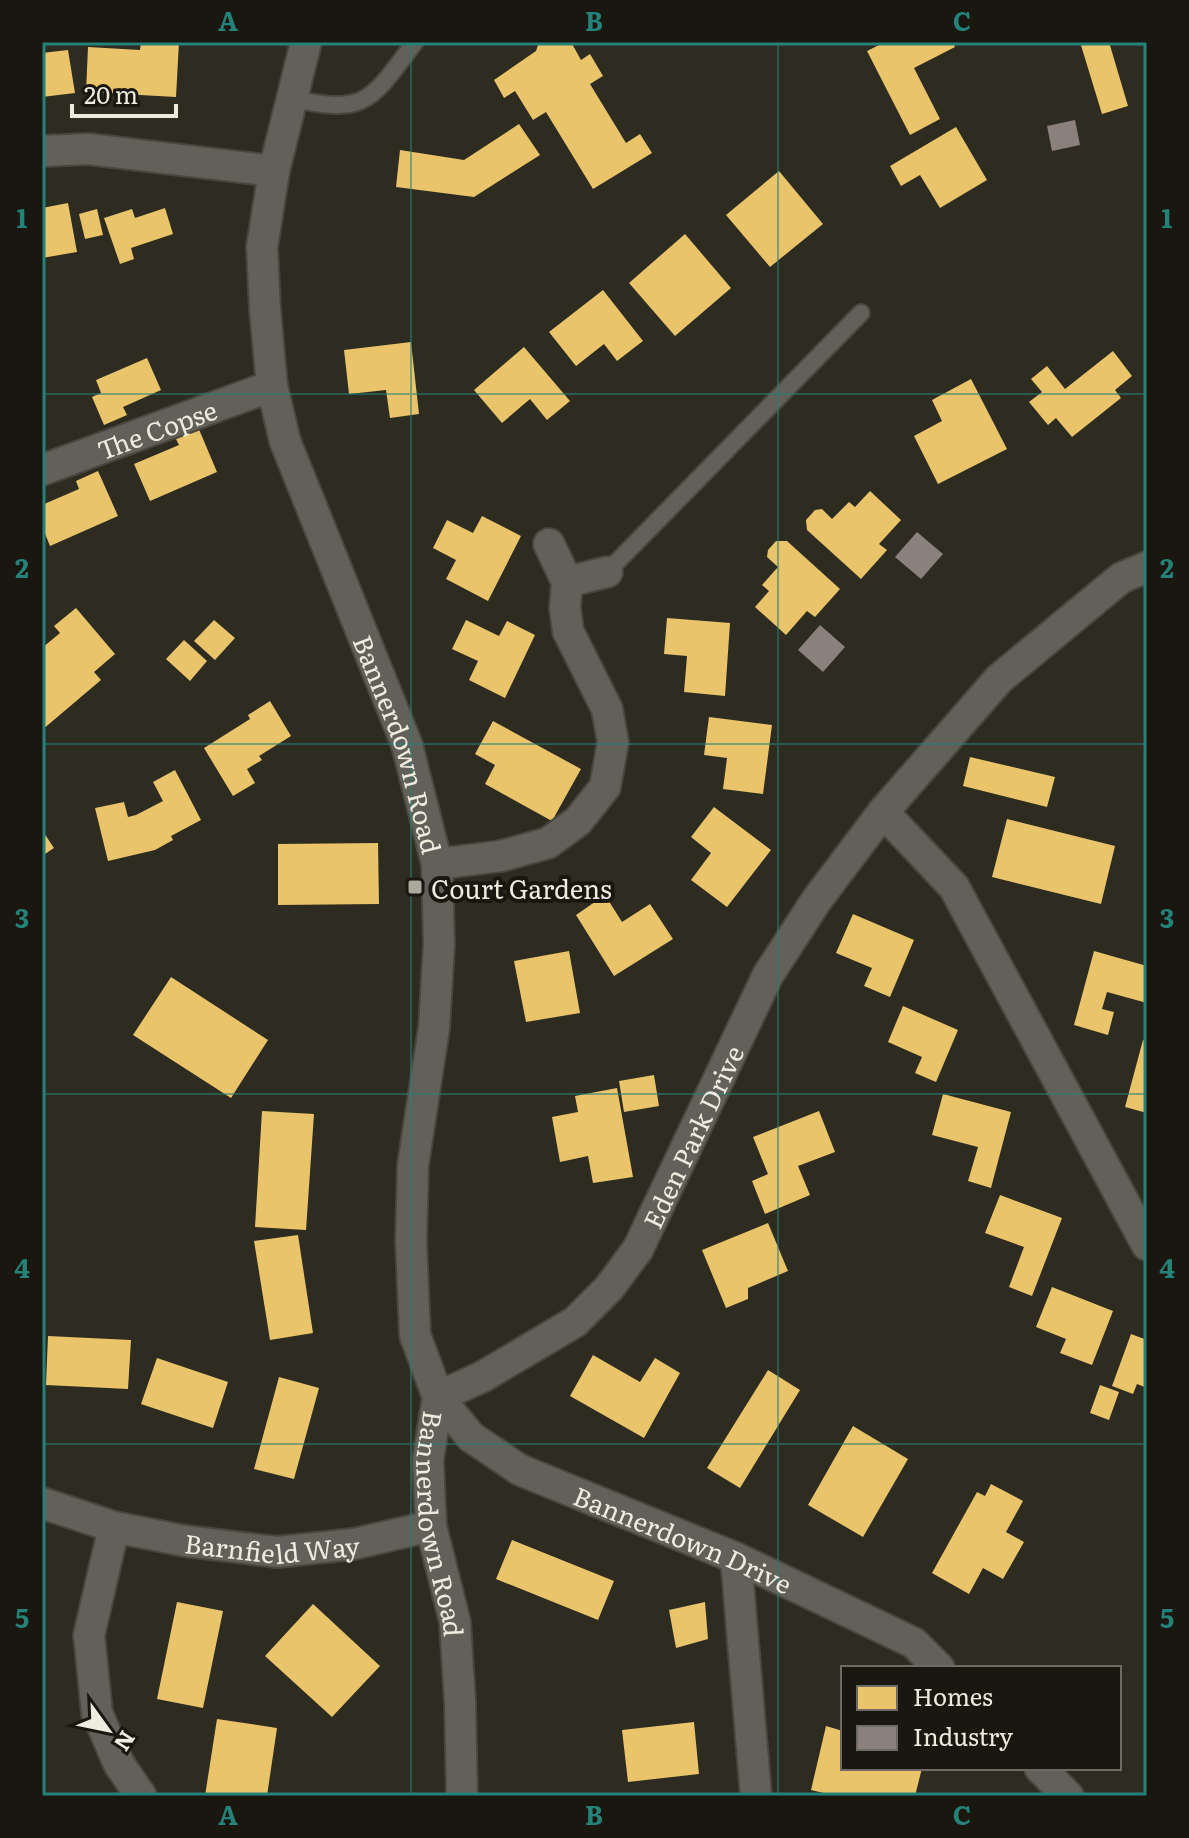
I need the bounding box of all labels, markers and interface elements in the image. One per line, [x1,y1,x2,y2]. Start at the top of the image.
text: A [218,0,238,39]
text: B [585,0,603,39]
text: C [953,0,971,39]
scale bar [72,68,176,118]
text: 20 m [84,76,138,111]
text: 1 [17,197,28,236]
text: 1 [1162,197,1173,236]
street label: The Copse [91,388,222,468]
text: 2 [15,547,29,586]
text: 2 [1160,547,1174,586]
street label: Bannerdown Road [345,628,453,858]
place label: Court Gardens [431,868,612,907]
marker: Court Gardens [406,878,424,896]
text: 3 [15,897,29,936]
text: 3 [1160,897,1174,936]
street label: Eden Park Drive [631,1038,752,1234]
text: 4 [14,1247,30,1286]
text: 4 [1159,1247,1175,1286]
street label: Bannerdown Road [408,1408,475,1638]
street label: Bannerdown Drive [568,1475,799,1602]
street label: Barnfield Way [183,1522,361,1572]
text: 5 [15,1597,29,1636]
text: 5 [1160,1597,1174,1636]
legend [841,1666,1121,1770]
text: Homes [913,1678,993,1713]
north arrow [68,1690,148,1770]
text: Industry [913,1718,1013,1753]
text: N [107,1725,145,1758]
text: A [218,1794,238,1833]
text: B [585,1794,603,1833]
text: C [953,1794,971,1833]

